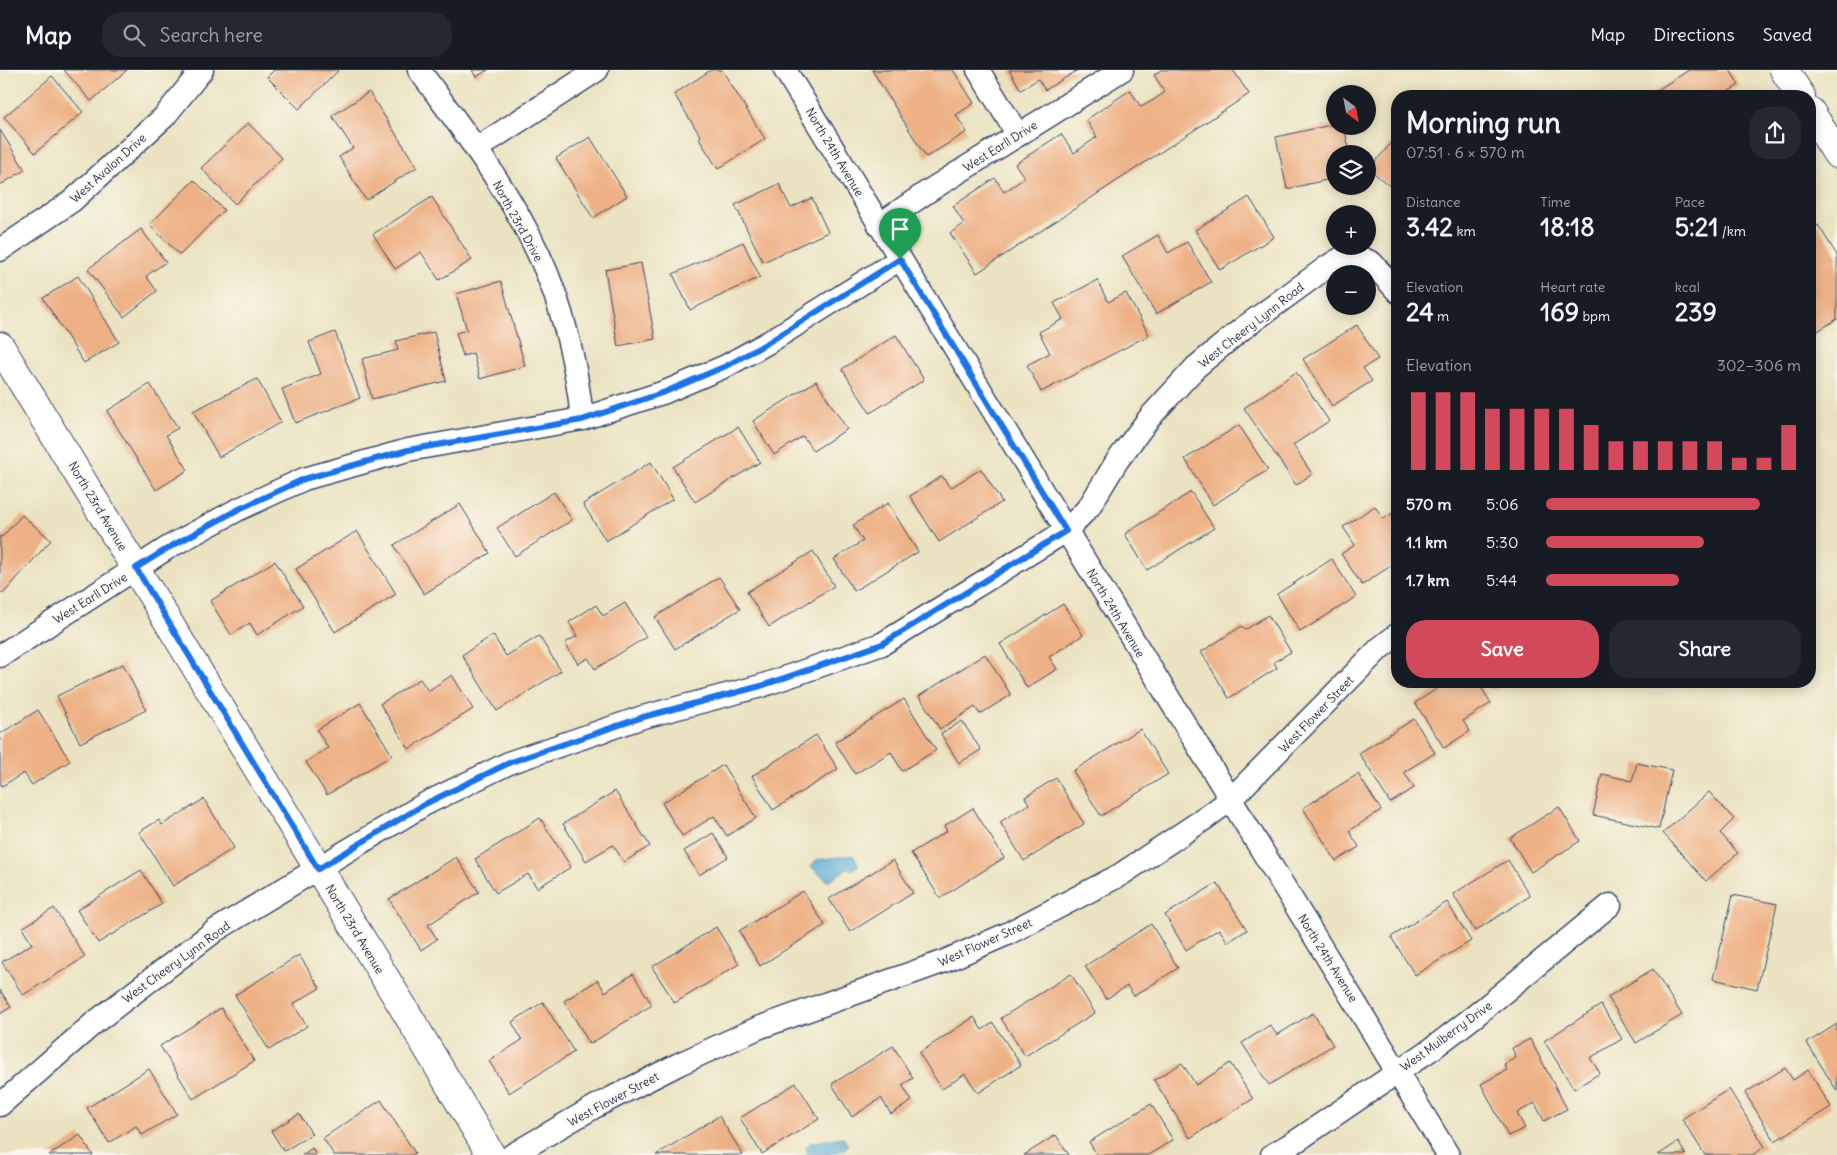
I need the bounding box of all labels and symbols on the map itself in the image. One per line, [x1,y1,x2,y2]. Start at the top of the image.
north arrow [1326,85,1376,135]
street label: North 24th Avenue [803,105,867,199]
street label: West Earll Drive [960,117,1040,175]
street label: West Avalon Drive [67,130,149,206]
street label: North 23rd Drive [490,178,546,264]
pin [879,208,921,259]
street label: West Cheery Lynn Road [1195,279,1307,371]
street label: North 23rd Avenue [65,458,131,554]
street label: North 24th Avenue [1084,566,1148,660]
street label: West Earll Drive [50,569,130,627]
street label: West Flower Street [1275,672,1357,756]
street label: North 23rd Avenue [322,881,388,977]
street label: North 24th Avenue [1295,911,1361,1005]
street label: West Flower Street [936,915,1034,969]
street label: West Cheery Lynn Road [119,918,233,1006]
street label: West Mulberry Drive [1397,998,1495,1074]
street label: West Flower Street [565,1069,661,1129]

